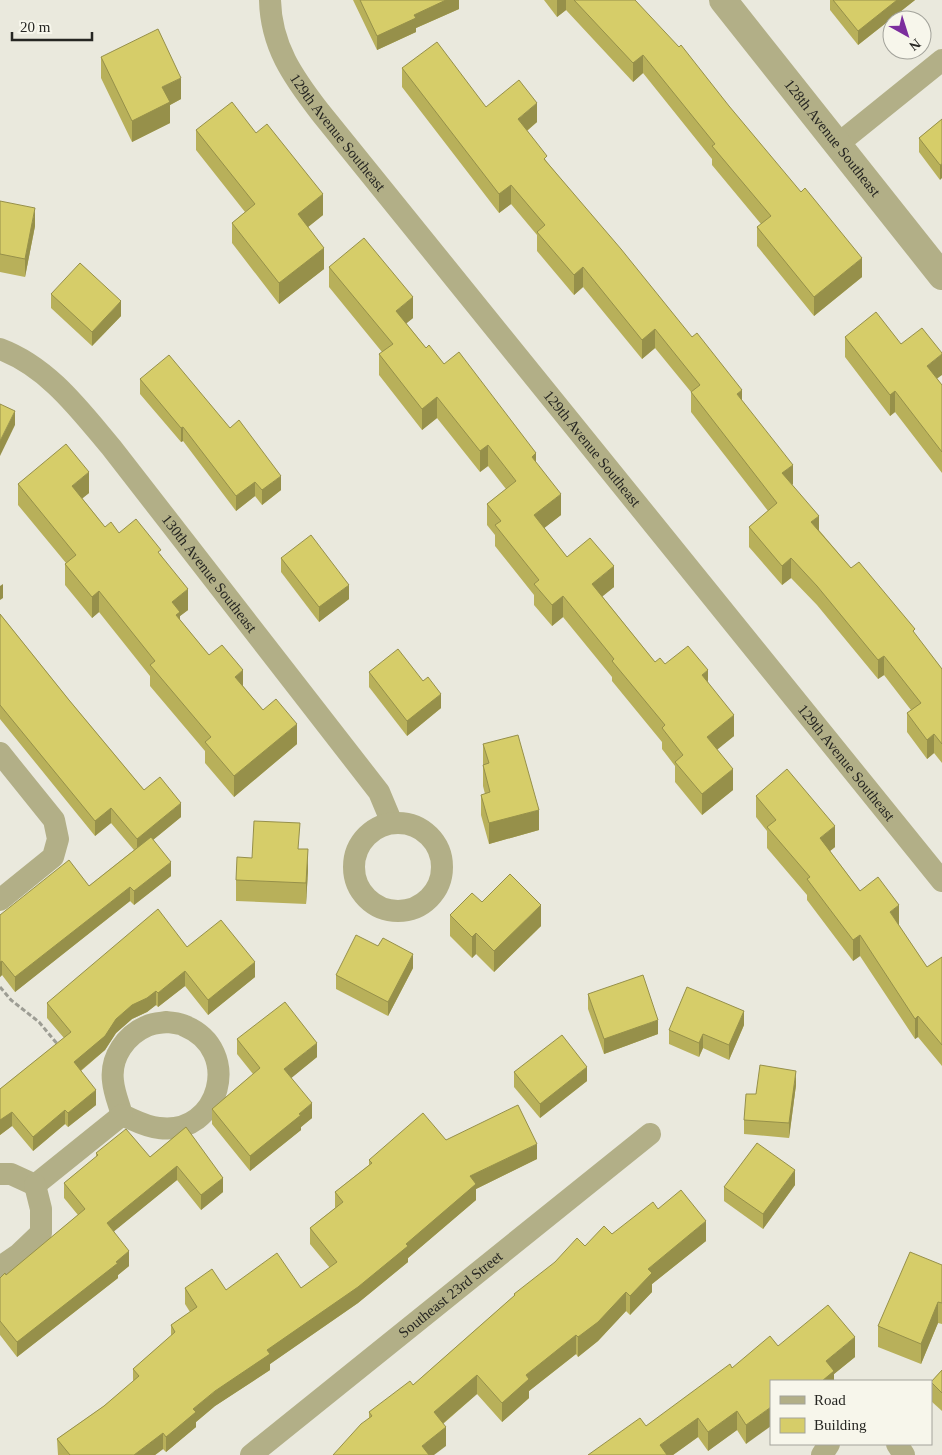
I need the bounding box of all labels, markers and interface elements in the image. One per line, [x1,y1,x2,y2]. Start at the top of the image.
scale bar [12,10,92,42]
north arrow [882,10,932,60]
text: 20 m [20,19,51,35]
text: N [906,36,924,54]
street label: 129th Avenue Southeast [287,71,389,195]
street label: 128th Avenue Southeast [781,76,884,200]
street label: 129th Avenue Southeast [541,387,645,511]
street label: 130th Avenue Southeast [159,511,260,636]
street label: 129th Avenue Southeast [795,701,899,825]
street label: Southeast 23rd Street [395,1248,506,1341]
legend [770,1380,932,1445]
text: Road [814,1392,846,1408]
text: Building [814,1417,867,1433]

